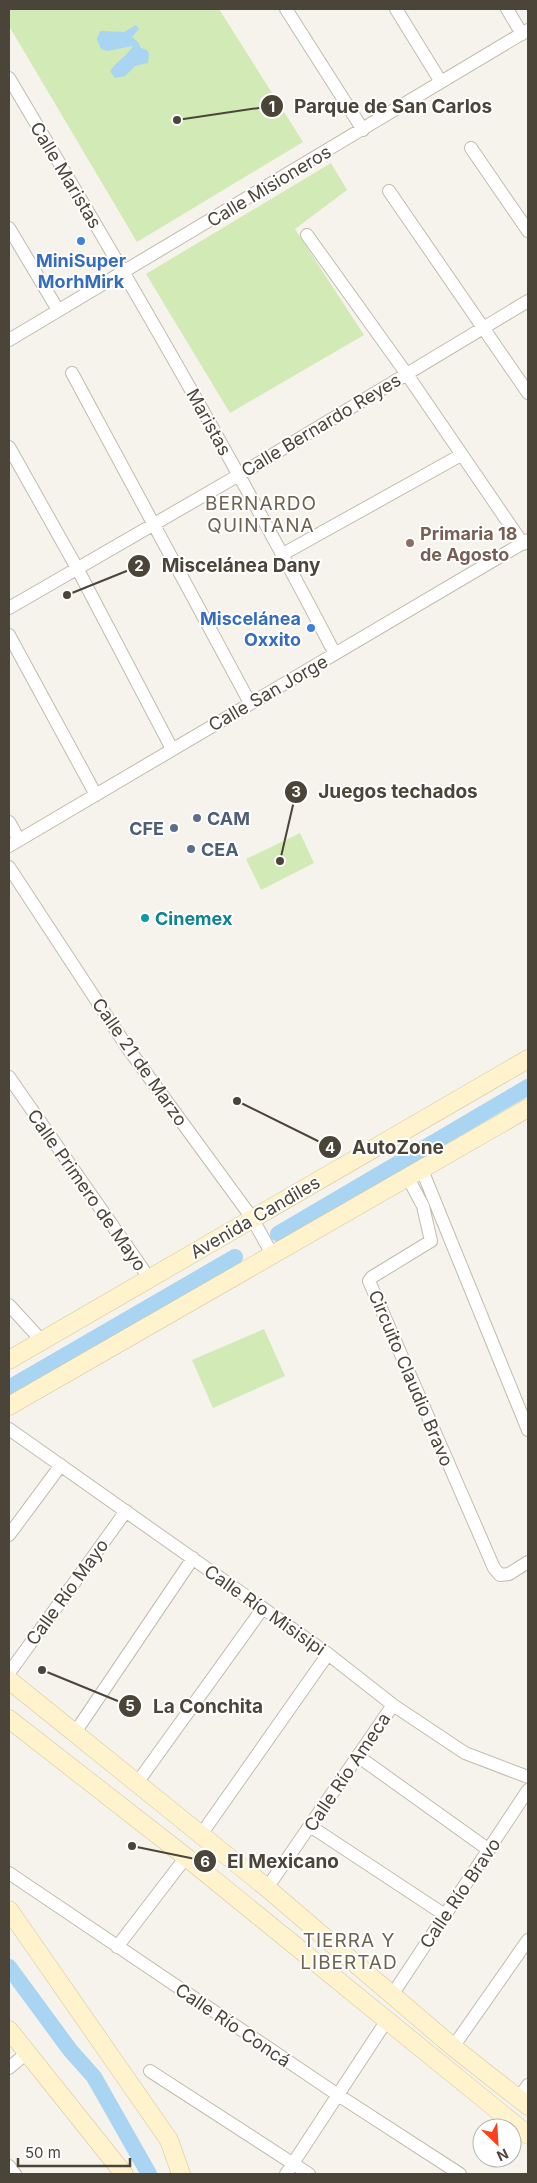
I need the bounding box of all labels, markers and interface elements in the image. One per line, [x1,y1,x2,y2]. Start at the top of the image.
callout: Parque de San Carlos [259,89,502,123]
text: Parque de San Carlos [294,95,492,118]
text: 1 [269,97,275,116]
street label: Calle Maristas [26,118,106,232]
street label: Calle Misioneros [203,141,335,231]
marker: MiniSuper MorhMirk [75,235,87,247]
place label: MiniSuper MorhMirk [36,250,126,292]
street label: Calle Bernardo Reyes [238,369,404,481]
street label: Maristas [182,385,236,459]
district label: BERNARDO QUINTANA [205,492,317,537]
place label: Primaria 18 de Agosto [420,523,517,565]
marker: Primaria 18 de Agosto [404,537,416,549]
callout: Miscelánea Dany [127,549,330,583]
text: Miscelánea Dany [162,554,321,577]
text: 2 [134,556,144,575]
place label: Miscelánea Oxxito [200,608,301,650]
marker: Miscelánea Oxxito [305,622,317,634]
street label: Calle San Jorge [205,650,331,736]
callout: Juegos techados [284,775,488,809]
text: Juegos techados [318,780,478,803]
text: 3 [291,782,301,801]
place label: CAM [207,808,250,829]
marker: CAM [191,812,203,824]
place label: CFE [129,818,164,839]
marker: CFE [168,822,180,834]
place label: CEA [201,839,239,860]
marker: CEA [185,843,197,855]
place label: Cinemex [155,908,233,929]
marker: Cinemex [139,912,151,924]
street label: Calle 21 de Marzo [88,994,192,1130]
street label: Calle Primero de Mayo [23,1105,151,1275]
callout: AutoZone [317,1130,454,1164]
text: AutoZone [352,1136,444,1159]
text: 4 [325,1138,335,1157]
street label: Avenida Candiles [186,1171,324,1263]
street label: Circuito Claudio Bravo [364,1287,458,1469]
street label: Calle Río Mayo [21,1535,113,1649]
street label: Calle Río Misisipi [200,1560,330,1660]
callout: La Conchita [118,1689,273,1723]
text: La Conchita [153,1695,263,1718]
text: 5 [125,1696,135,1715]
street label: Calle Río Ameca [300,1709,394,1835]
street label: Calle Río Bravo [415,1834,505,1952]
callout: El Mexicano [192,1844,349,1878]
text: El Mexicano [227,1850,339,1873]
text: 6 [200,1852,210,1871]
district label: TIERRA Y LIBERTAD [300,1929,398,1974]
street label: Calle Río Concá [171,1979,295,2071]
north arrow [472,2118,522,2168]
scale bar [18,2136,130,2168]
text: 50 m [25,2143,61,2162]
text: N [494,2145,511,2165]

